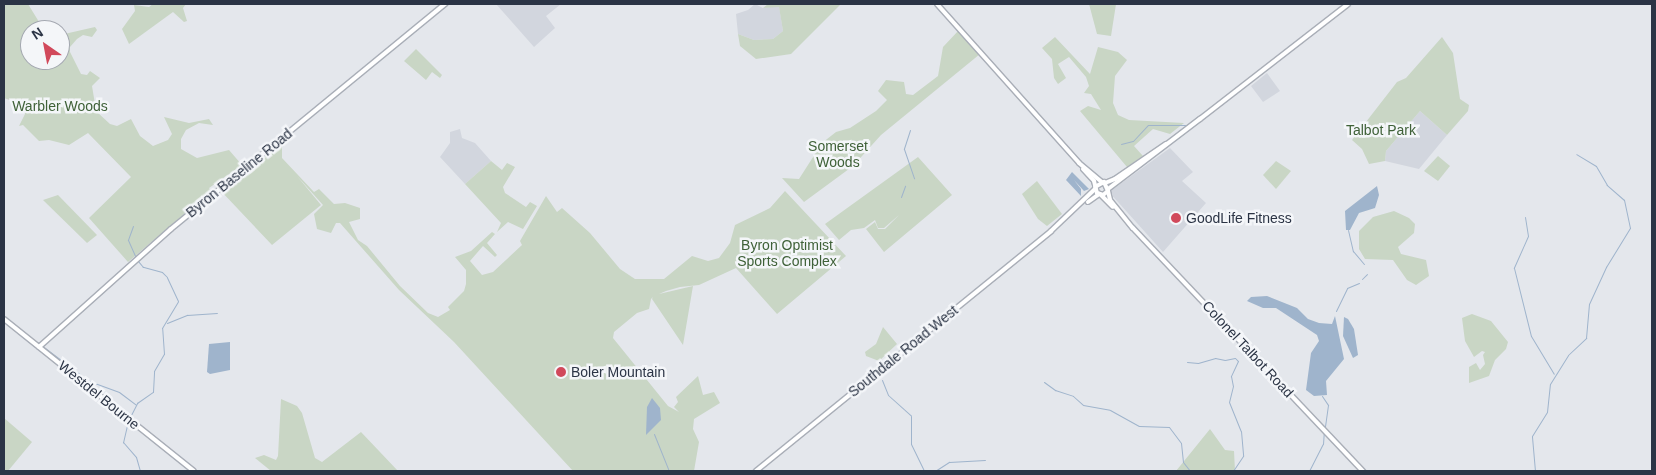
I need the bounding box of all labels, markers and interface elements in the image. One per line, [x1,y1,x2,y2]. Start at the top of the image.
north arrow [20,20,70,70]
text: N [29,24,46,43]
park label: Warbler Woods [12,98,108,114]
park label: Talbot Park [1346,122,1416,138]
street label: Byron Baseline Road [183,125,295,221]
park label: Somerset Woods [808,138,868,170]
place label: GoodLife Fitness [1186,210,1292,226]
marker: GoodLife Fitness [1170,212,1182,224]
park label: Byron Optimist Sports Complex [737,237,837,270]
street label: Colonel Talbot Road [1199,297,1297,401]
street label: Southdale Road West [845,302,961,400]
street label: Westdel Bourne [55,357,143,433]
place label: Boler Mountain [571,364,665,380]
marker: Boler Mountain [555,366,567,378]

